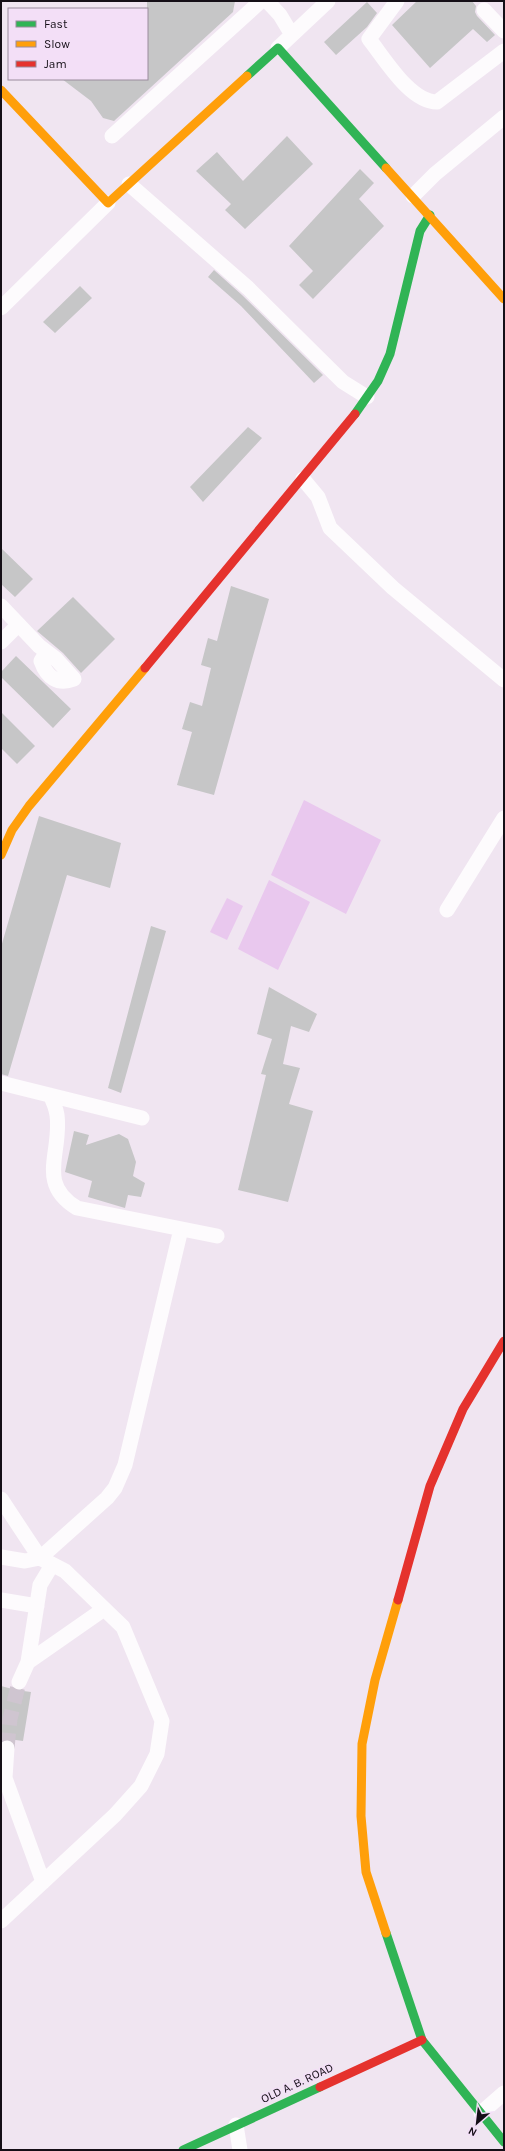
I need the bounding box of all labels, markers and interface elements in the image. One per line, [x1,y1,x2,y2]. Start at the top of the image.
legend [8,8,148,80]
text: Fast [44,17,68,31]
text: Slow [44,37,70,51]
text: Jam [44,57,67,71]
street label: OLD A. B. ROAD [259,2060,336,2106]
north arrow [457,2103,497,2143]
text: N [466,2124,479,2139]

